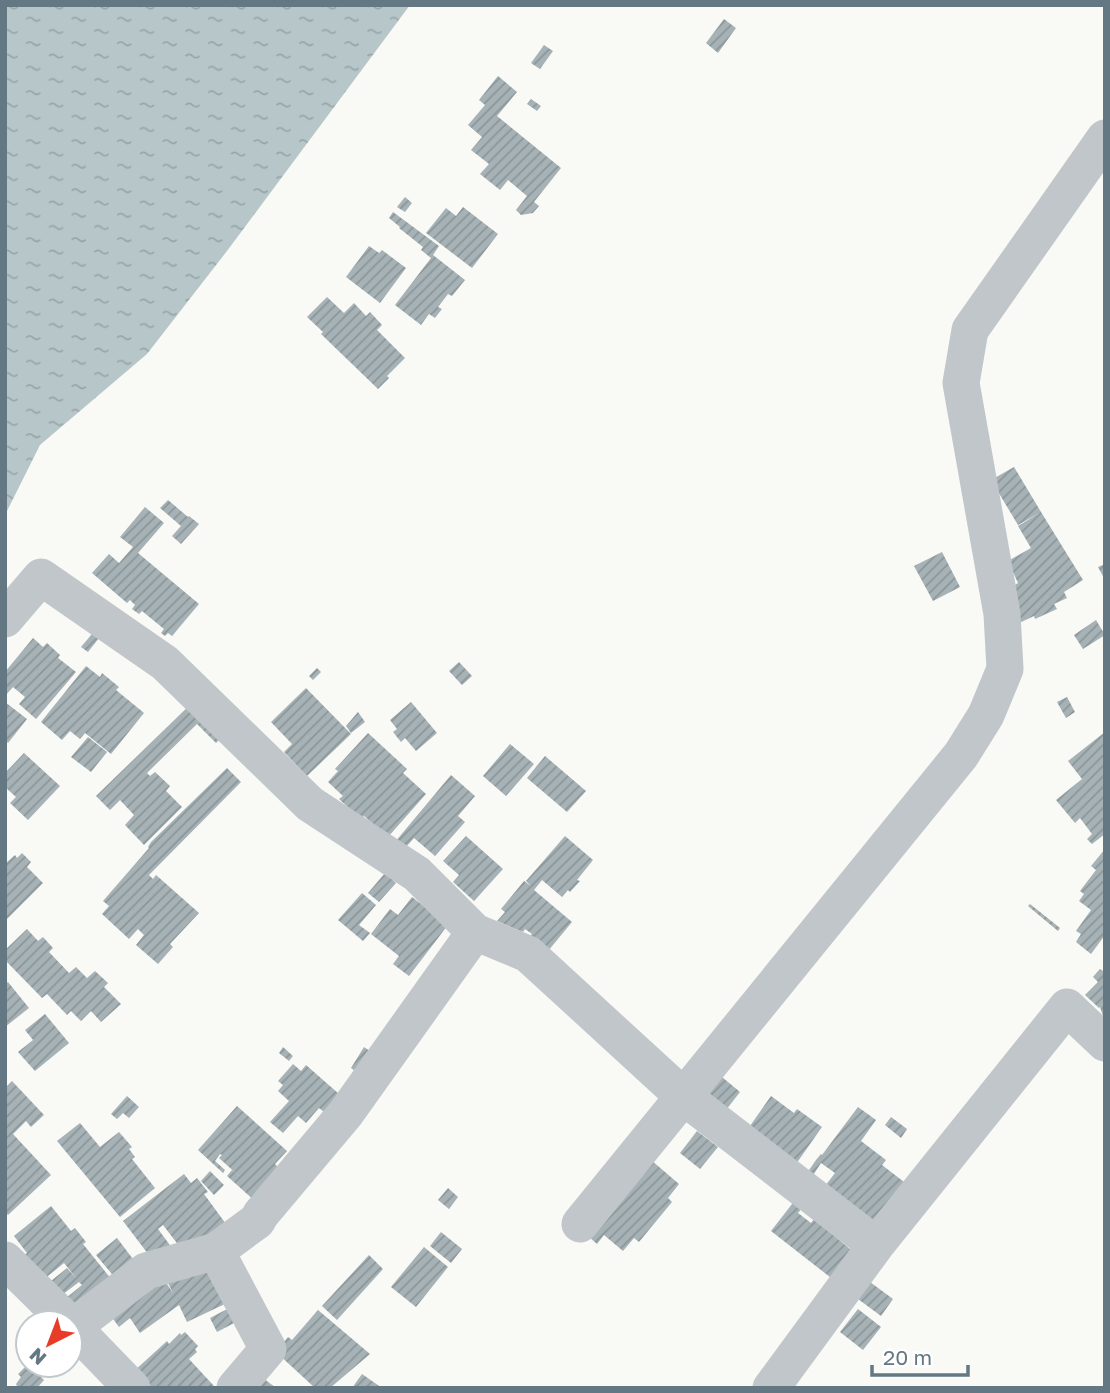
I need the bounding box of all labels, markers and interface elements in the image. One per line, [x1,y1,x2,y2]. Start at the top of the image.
north arrow [14,1309,84,1379]
scale bar [872,1334,968,1378]
text: N [24,1344,50,1370]
text: 20 m [883,1344,932,1370]

